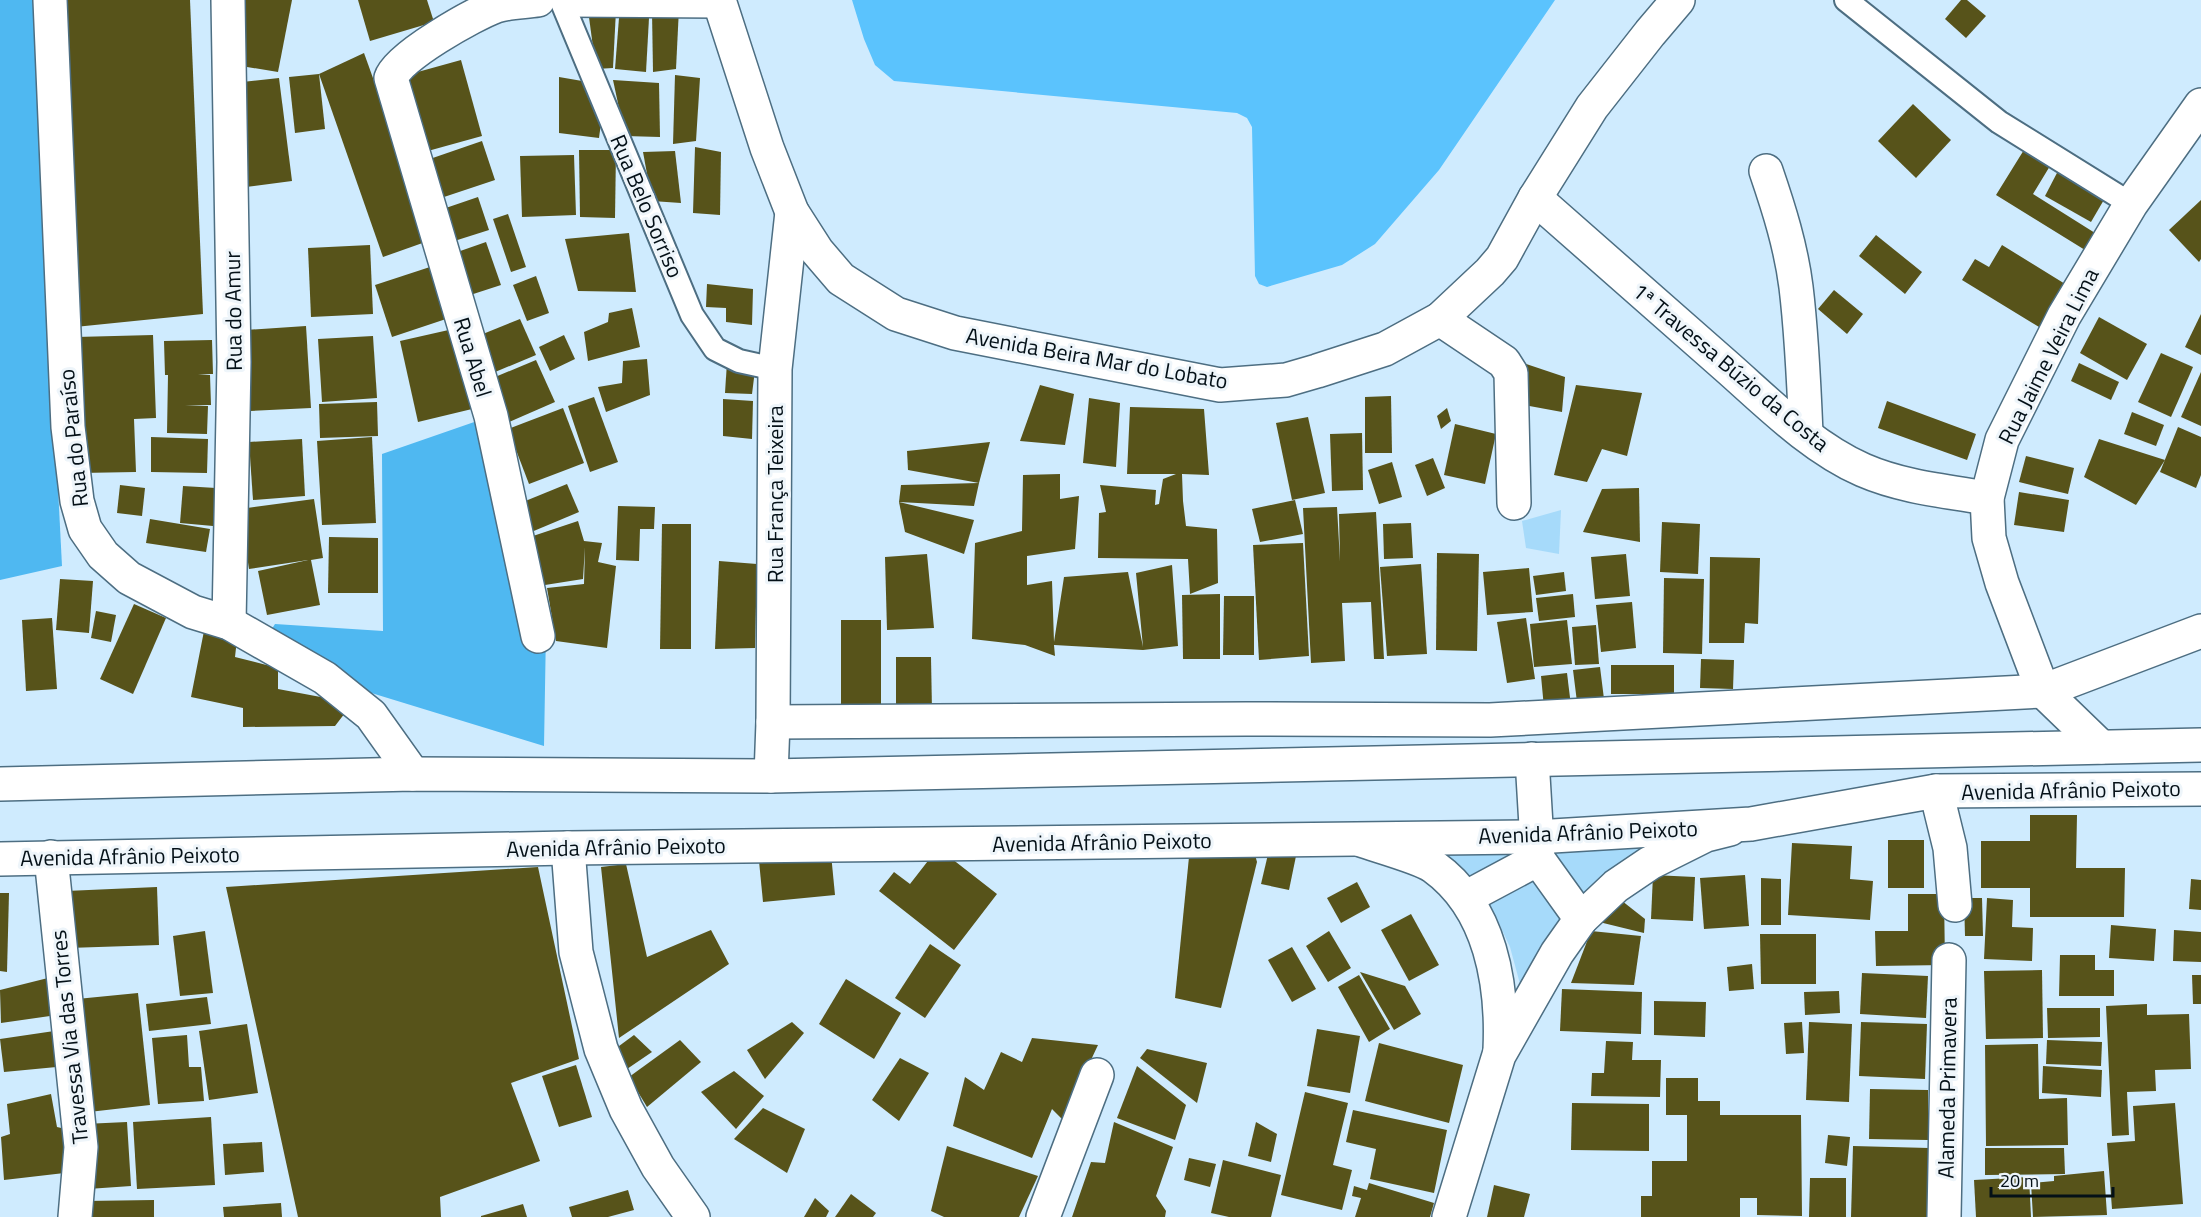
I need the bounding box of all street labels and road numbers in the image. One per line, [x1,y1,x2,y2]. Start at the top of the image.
street label: Rua Belo Sorriso [602,129,692,283]
street label: Rua do Amur [215,250,251,371]
street label: Rua Jaime Veira Lima [1989,262,2107,450]
street label: 1ª Travessa Búzio da Costa [1625,274,1837,460]
street label: Rua Abel [445,313,501,401]
street label: Avenida Beira Mar do Lobato [963,318,1231,398]
street label: Rua do Paraíso [49,367,97,509]
street label: Rua França Teixeira [758,405,792,583]
street label: Avenida Afrânio Peixoto [1961,771,2181,809]
street label: Avenida Afrânio Peixoto [1478,811,1698,853]
street label: Avenida Afrânio Peixoto [992,823,1212,861]
street label: Avenida Afrânio Peixoto [506,828,726,866]
street label: Avenida Afrânio Peixoto [20,837,240,875]
street label: Travessa Via das Torres [41,928,97,1146]
street label: Alameda Primavera [1928,997,1966,1179]

